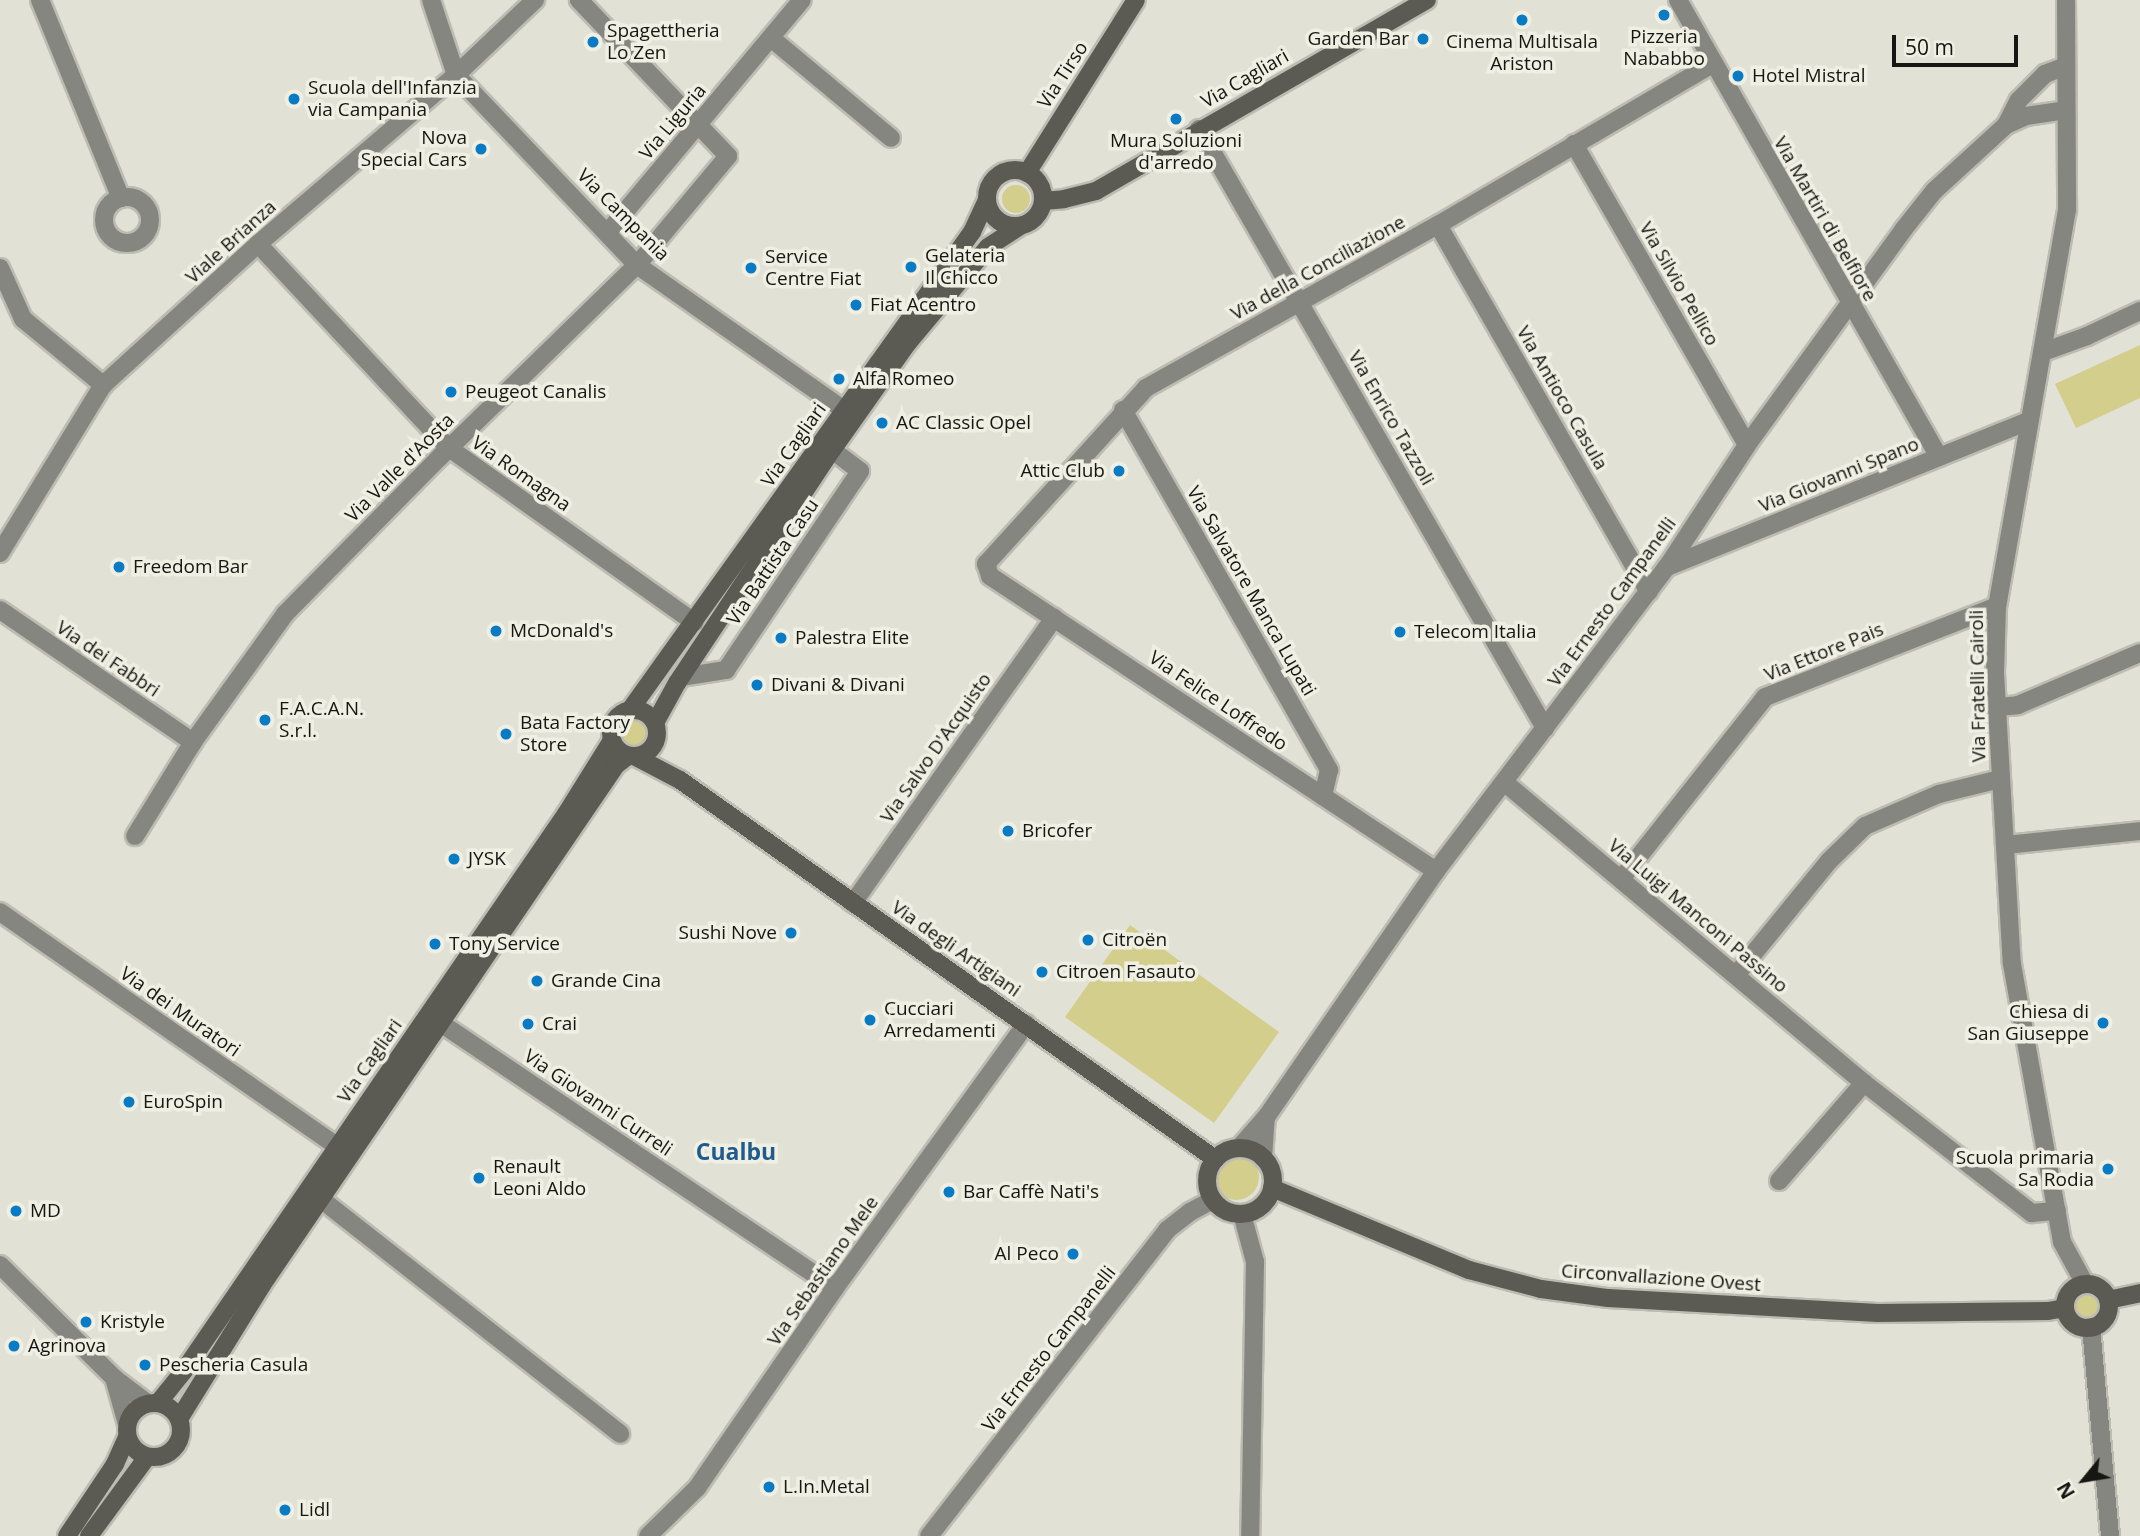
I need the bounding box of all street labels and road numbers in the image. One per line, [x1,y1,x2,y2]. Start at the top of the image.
street label: Via Tirso [1033,37,1093,113]
street label: Via Cagliari [1197,45,1293,113]
street label: Via Liguria [635,80,711,164]
street label: Via Martiri di Belfiore [1769,133,1881,305]
street label: Via Campania [572,164,674,266]
street label: Viale Brianza [181,196,281,288]
street label: Via della Conciliazione [1227,211,1409,325]
street label: Via Silvio Pellico [1634,218,1724,350]
street label: Via Antioco Casula [1512,322,1612,474]
street label: Via Enrico Tazzoli [1343,347,1439,489]
street label: Via Cagliari [757,399,831,491]
street label: Via Valle d'Aosta [341,409,459,527]
street label: Via Romagna [467,432,575,516]
street label: Via Giovanni Spano [1756,433,1922,517]
street label: Via Salvatore Manca Lupati [1182,482,1320,700]
street label: Via Battista Casu [722,495,824,629]
street label: Via Ernesto Campanelli [1543,513,1681,691]
street label: Via Fratelli Cairoli [1965,610,1991,762]
street label: Via dei Fabbri [52,616,164,702]
street label: Via Ettore Pais [1761,618,1887,686]
street label: Via Felice Loffredo [1144,646,1292,756]
street label: Via Salvo D'Acquisto [876,669,996,827]
street label: Via Luigi Manconi Passino [1604,834,1792,998]
street label: Via degli Artigiani [887,896,1025,1002]
street label: Via dei Muratori [116,962,244,1062]
street label: Via Cagliari [333,1015,407,1107]
street label: Via Giovanni Curreli [519,1045,677,1161]
street label: Via Sebastiano Mele [763,1192,883,1350]
street label: Circonvallazione Ovest [1560,1260,1762,1296]
street label: Via Ernesto Campanelli [977,1262,1121,1436]

